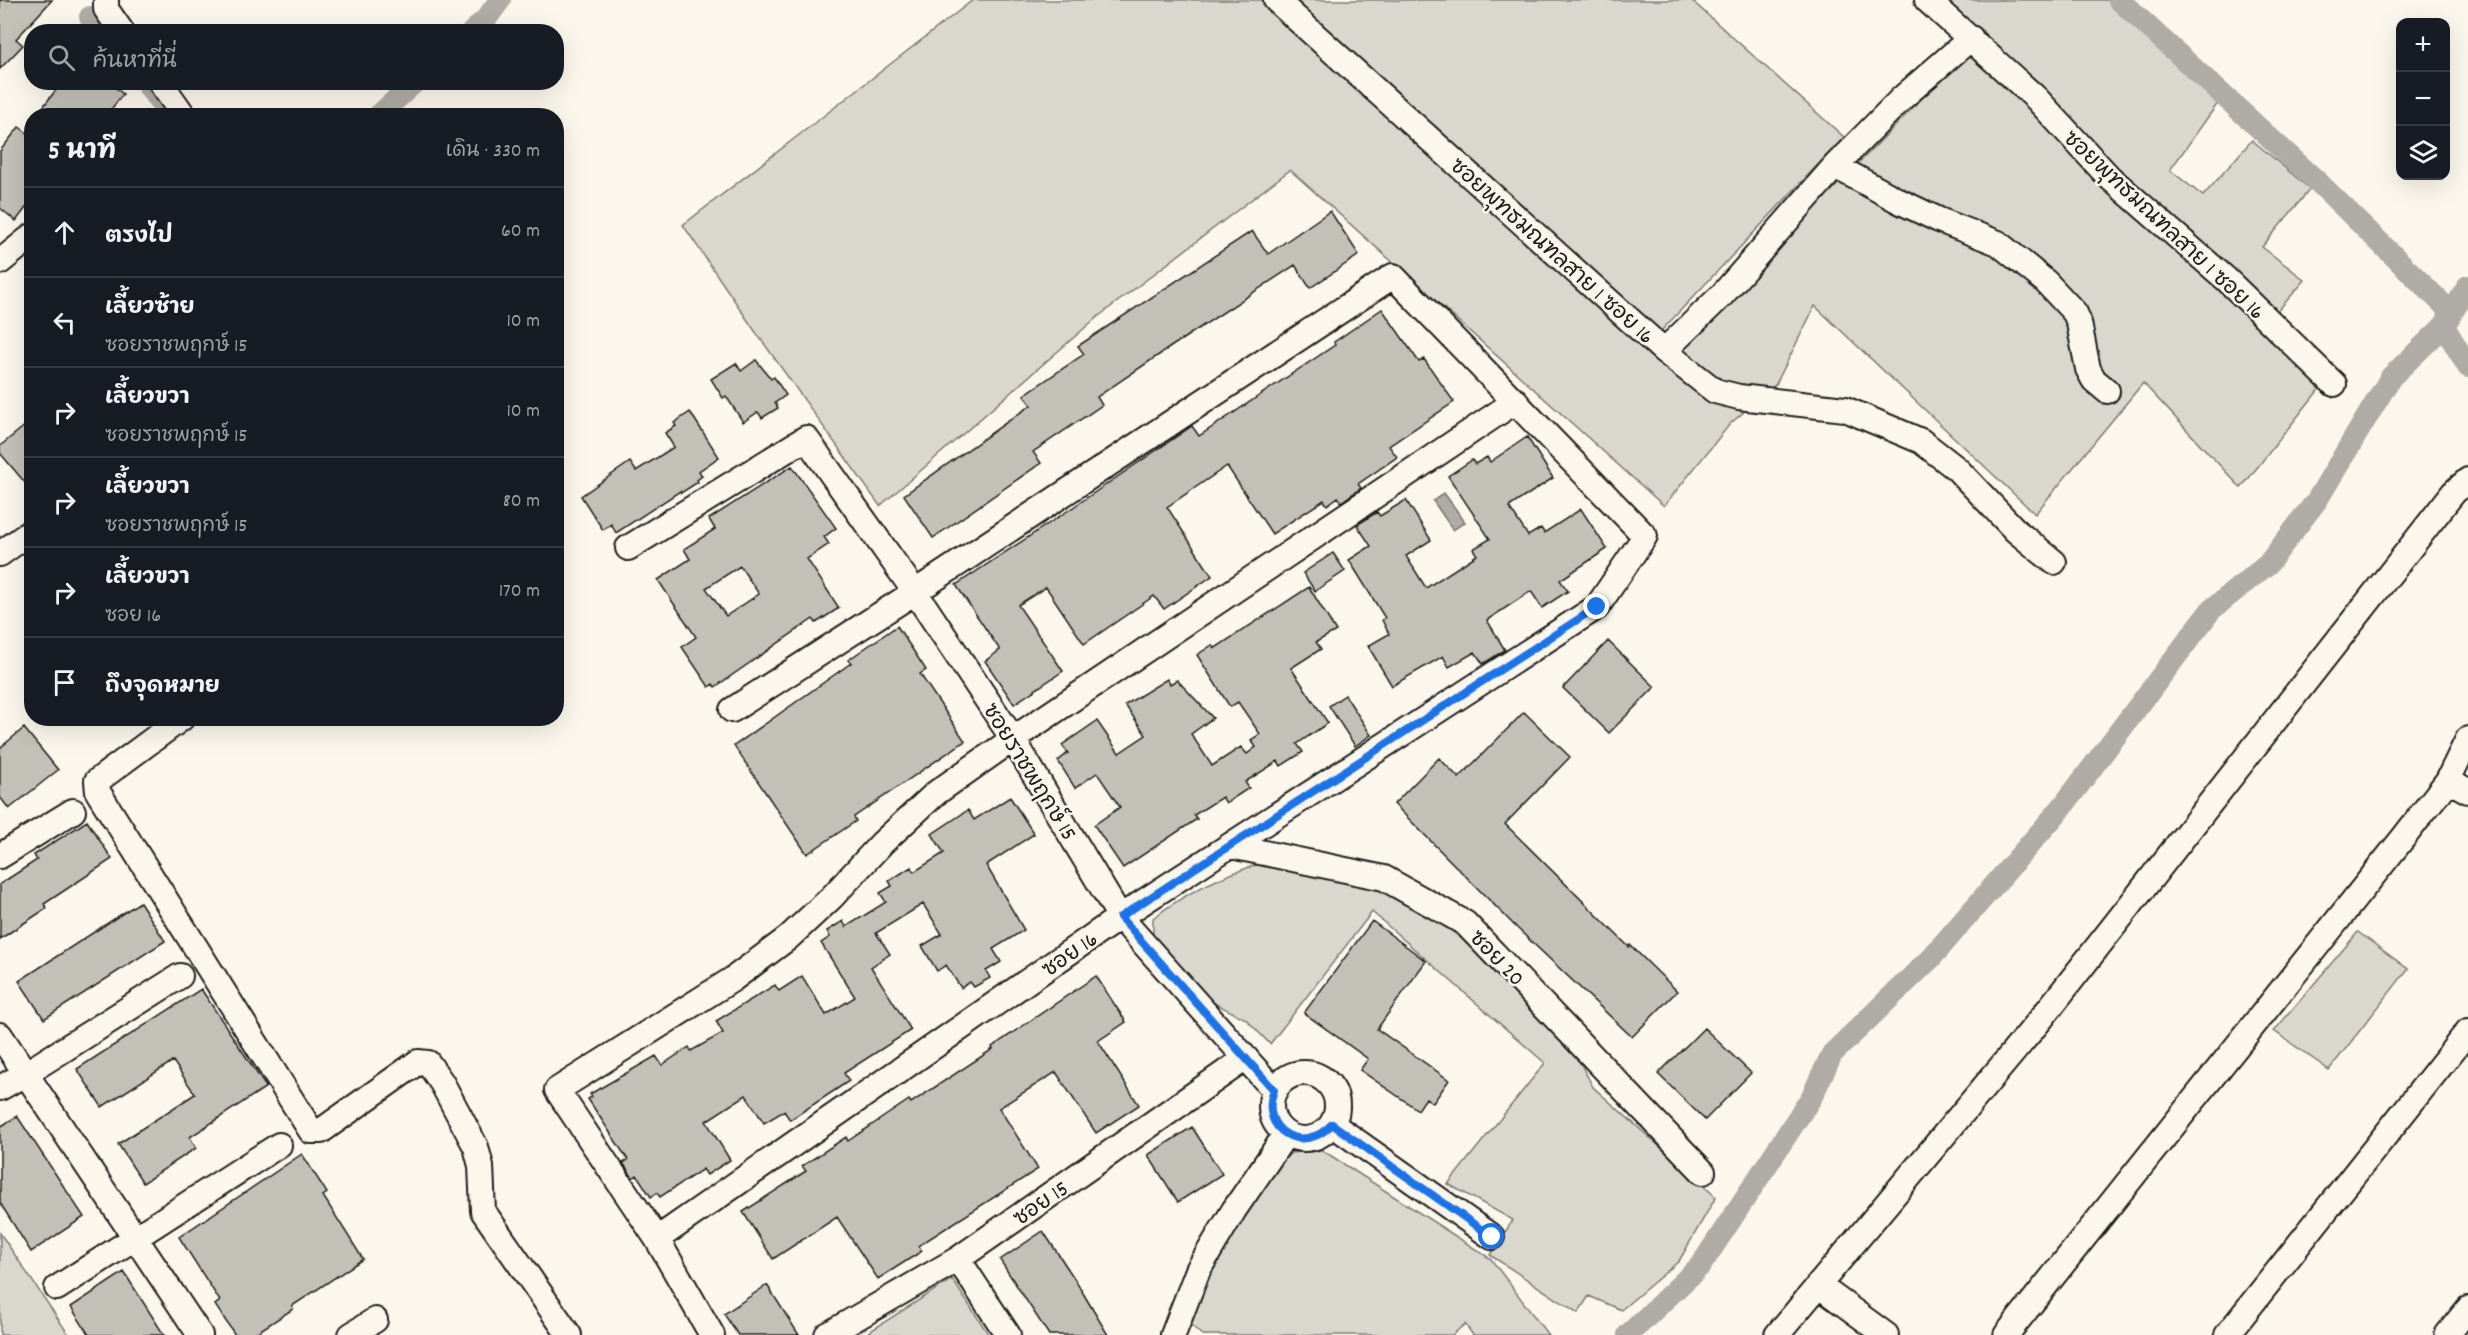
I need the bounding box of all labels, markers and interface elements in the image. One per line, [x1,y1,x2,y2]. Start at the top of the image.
map controls [2396,18,2450,180]
button: + [2396,18,2450,72]
search box [24,24,564,90]
icon: search [45,41,78,74]
text: ค้นหาที่นี่ [93,47,177,78]
button: − [2396,72,2450,126]
street label: ซอยพุทธมณฑลสาย 1 ซอย 16 [2055,125,2270,328]
button: layers [2396,126,2450,180]
text: 5 นาที [48,134,116,171]
text: เดิน · 330 m [446,138,540,166]
street label: ซอยพุทธมณฑลสาย 1 ซอย 16 [1442,152,1660,353]
icon: ahead [48,216,81,249]
text: 60 m [501,218,540,246]
text: ตรงไป [105,222,173,253]
text: เลี้ยวซ้าย [105,293,195,324]
icon: left [48,306,81,339]
text: 10 m [506,308,540,336]
text: ซอยราชพฤกษ์ 15 [105,333,248,361]
text: เลี้ยวขวา [105,383,189,414]
icon: right [48,396,81,429]
text: 10 m [506,398,540,426]
text: ซอยราชพฤกษ์ 15 [105,423,248,451]
text: เลี้ยวขวา [105,473,189,504]
icon: right [48,486,81,519]
text: 80 m [503,488,540,516]
text: ซอยราชพฤกษ์ 15 [105,513,248,541]
text: เลี้ยวขวา [105,563,189,594]
icon: right [48,576,81,609]
text: 170 m [499,578,540,606]
route end [1583,593,1609,619]
text: ซอย 16 [105,603,161,631]
icon: arrive [48,666,81,699]
text: ถึงจุดหมาย [105,672,220,703]
street label: ซอยราชพฤกษ์ 15 [973,697,1084,848]
street label: ซอย 20 [1461,924,1530,995]
street label: ซอย 16 [1037,925,1105,986]
street label: ซอย 15 [1008,1175,1076,1235]
route start [1478,1223,1504,1249]

